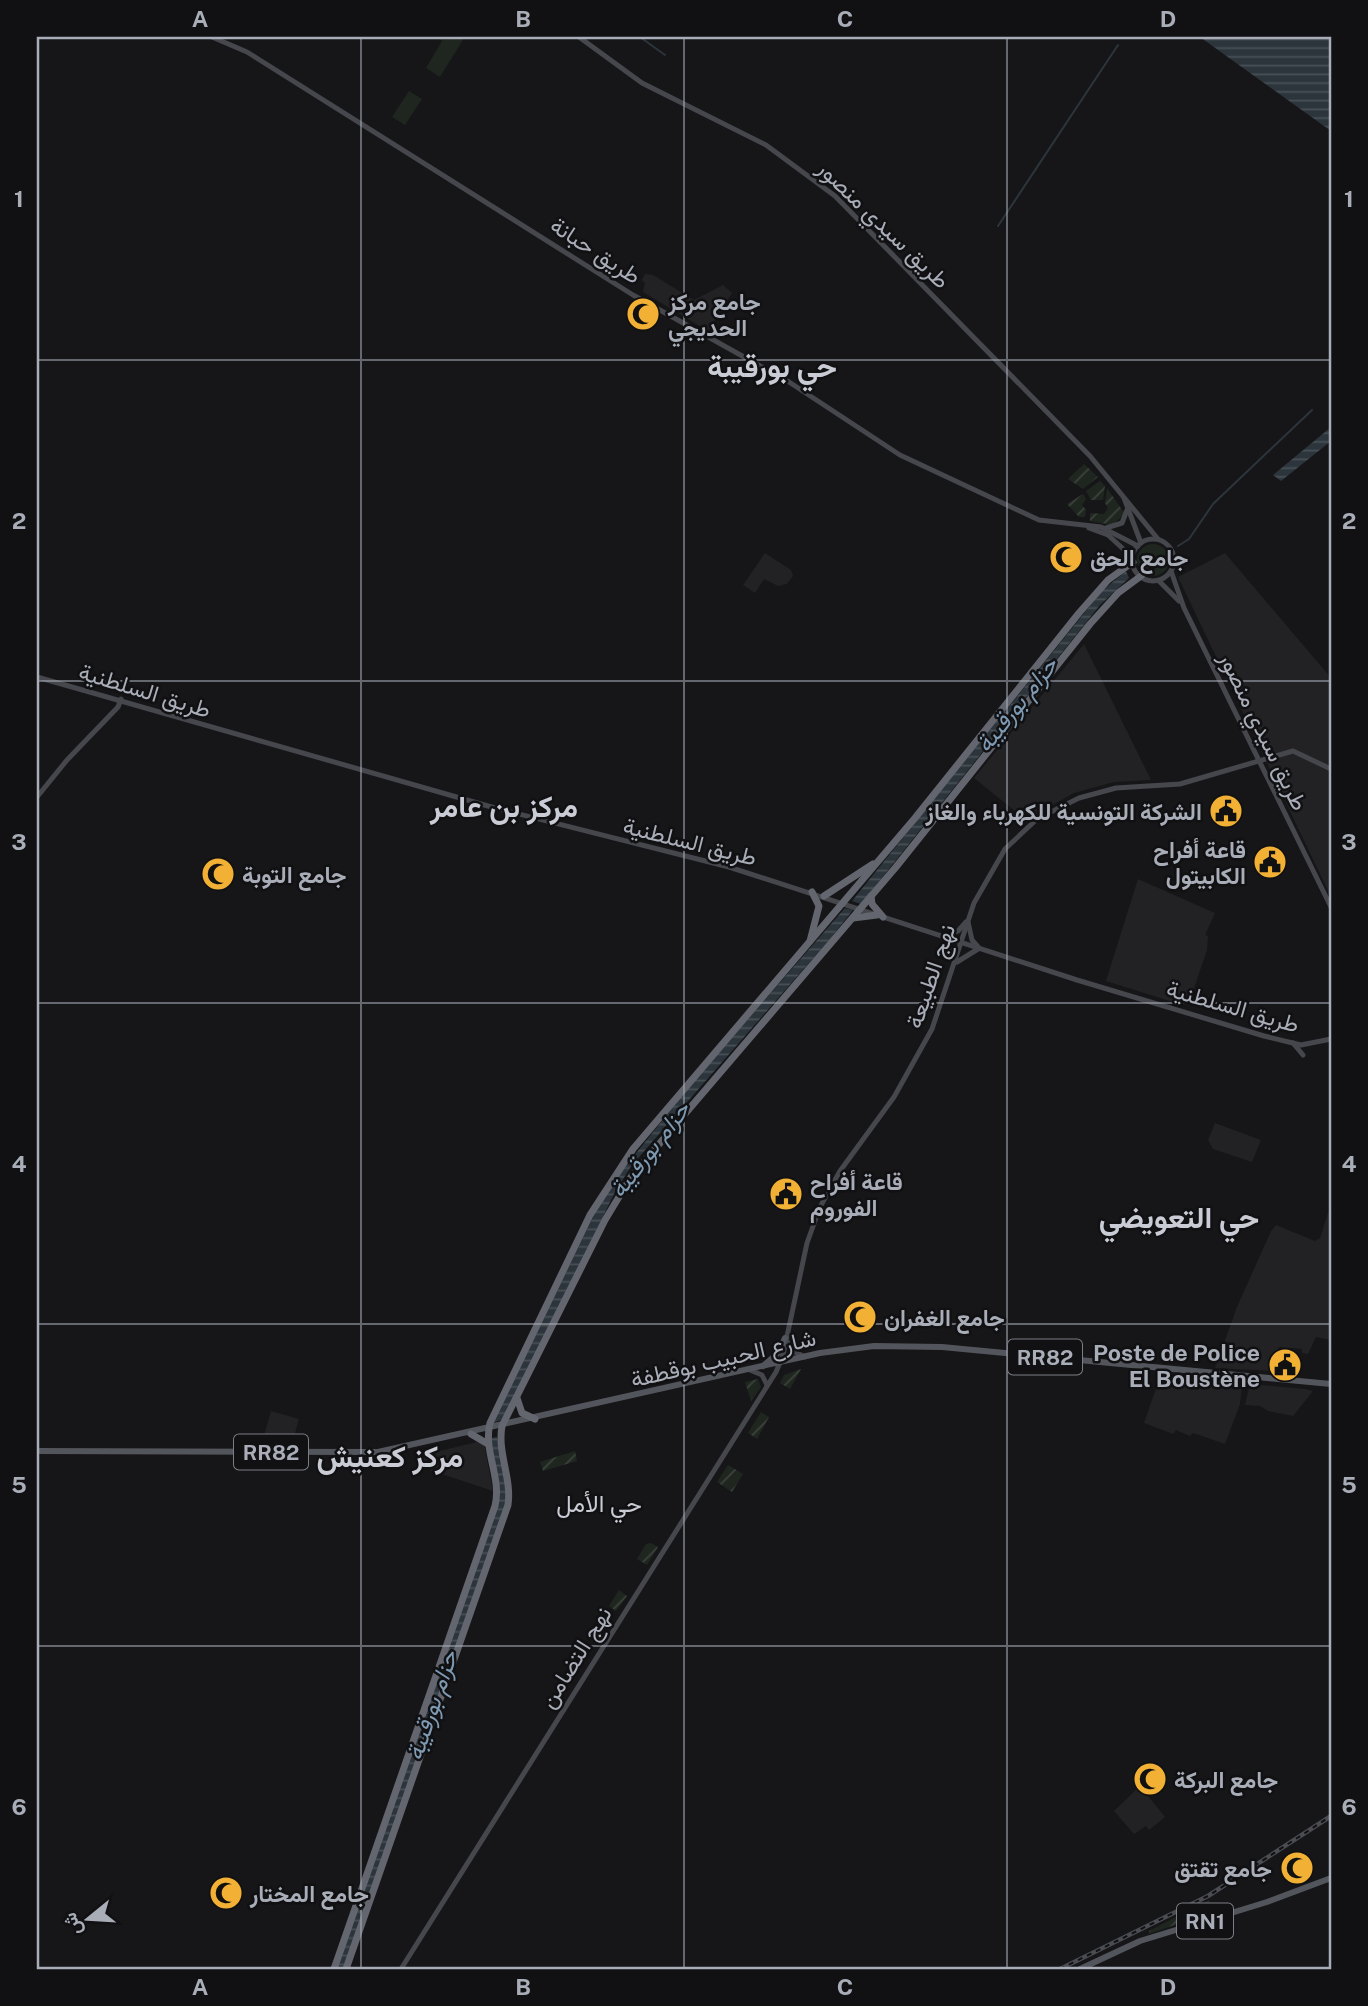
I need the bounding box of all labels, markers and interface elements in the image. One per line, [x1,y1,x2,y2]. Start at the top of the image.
text: A [192,5,209,32]
text: B [515,5,531,32]
text: C [837,5,853,32]
text: D [1160,5,1176,32]
street label: طريق سيدي منصور [808,154,956,298]
text: 1 [14,185,24,212]
text: 1 [1344,185,1354,212]
street label: طريق حبانة [545,211,646,291]
place label: جامع مركز الحديجي [667,288,761,348]
mosque icon: جامع مركز الحديجي [624,295,662,333]
district label: حي بورقيبة [707,348,837,392]
text: 2 [12,507,26,534]
text: 2 [1342,507,1356,534]
mosque icon: جامع الحق [1047,538,1085,576]
place label: جامع الحق [1090,544,1188,574]
street label: طريق سيدي منصور [1208,647,1314,817]
water label: حزام بورقيبة [969,650,1066,759]
street label: طريق السلطنية [75,657,214,725]
district label: مركز بن عامر [429,788,578,825]
public building icon: الشركة التونسية للكهرباء والغاز [1207,792,1245,830]
place label: الشركة التونسية للكهرباء والغاز [925,798,1202,827]
street label: طريق السلطنية [620,811,760,873]
text: 3 [11,828,27,855]
text: 3 [1341,828,1357,855]
place label: قاعة أفراح الكابيتول [1153,836,1246,891]
public building icon: قاعة أفراح الكابيتول [1251,843,1289,881]
mosque icon: جامع التوبة [199,855,237,893]
place label: جامع التوبة [242,861,346,891]
street label: نهج الطبيعة [900,920,963,1033]
street label: طريق السلطنية [1163,974,1302,1040]
water label: حزام بورقيبة [603,1095,698,1204]
text: 4 [11,1150,27,1177]
text: 4 [1341,1150,1357,1177]
place label: قاعة أفراح الفوروم [810,1168,903,1223]
public building icon: قاعة أفراح الفوروم [767,1175,805,1213]
district label: حي التعويضي [1099,1199,1259,1243]
mosque icon: جامع الغفران [841,1298,879,1336]
place label: جامع الغفران [884,1304,1005,1334]
street label: شارع الحبيب بوقطفة [628,1324,819,1395]
place label: Poste de Police El Boustène [1093,1339,1260,1392]
road number: RR82 [1008,1340,1082,1374]
public building icon: Poste de Police El Boustène [1266,1346,1304,1384]
road number: RR82 [234,1434,308,1470]
district label: مركز كعنيش [317,1438,463,1475]
text: 5 [11,1471,27,1498]
text: 5 [1341,1471,1357,1498]
district label: حي الأمل [556,1489,642,1523]
street label: نهج التضامن [533,1601,619,1714]
water label: حزام بورقيبة [399,1646,466,1765]
mosque icon: جامع البركة [1131,1760,1169,1798]
place label: جامع البركة [1174,1766,1278,1796]
text: 6 [11,1793,27,1820]
text: 6 [1341,1793,1357,1820]
mosque icon: جامع تقتق [1278,1849,1316,1887]
place label: جامع تقتق [1174,1855,1272,1885]
mosque icon: جامع المختار [207,1874,245,1912]
place label: جامع المختار [249,1880,369,1910]
north arrow [52,1884,122,1954]
road number: RN1 [1177,1904,1233,1938]
text: ش [58,1910,87,1939]
text: A [192,1973,209,2000]
text: B [515,1973,531,2000]
text: C [837,1973,853,2000]
text: D [1160,1973,1176,2000]

